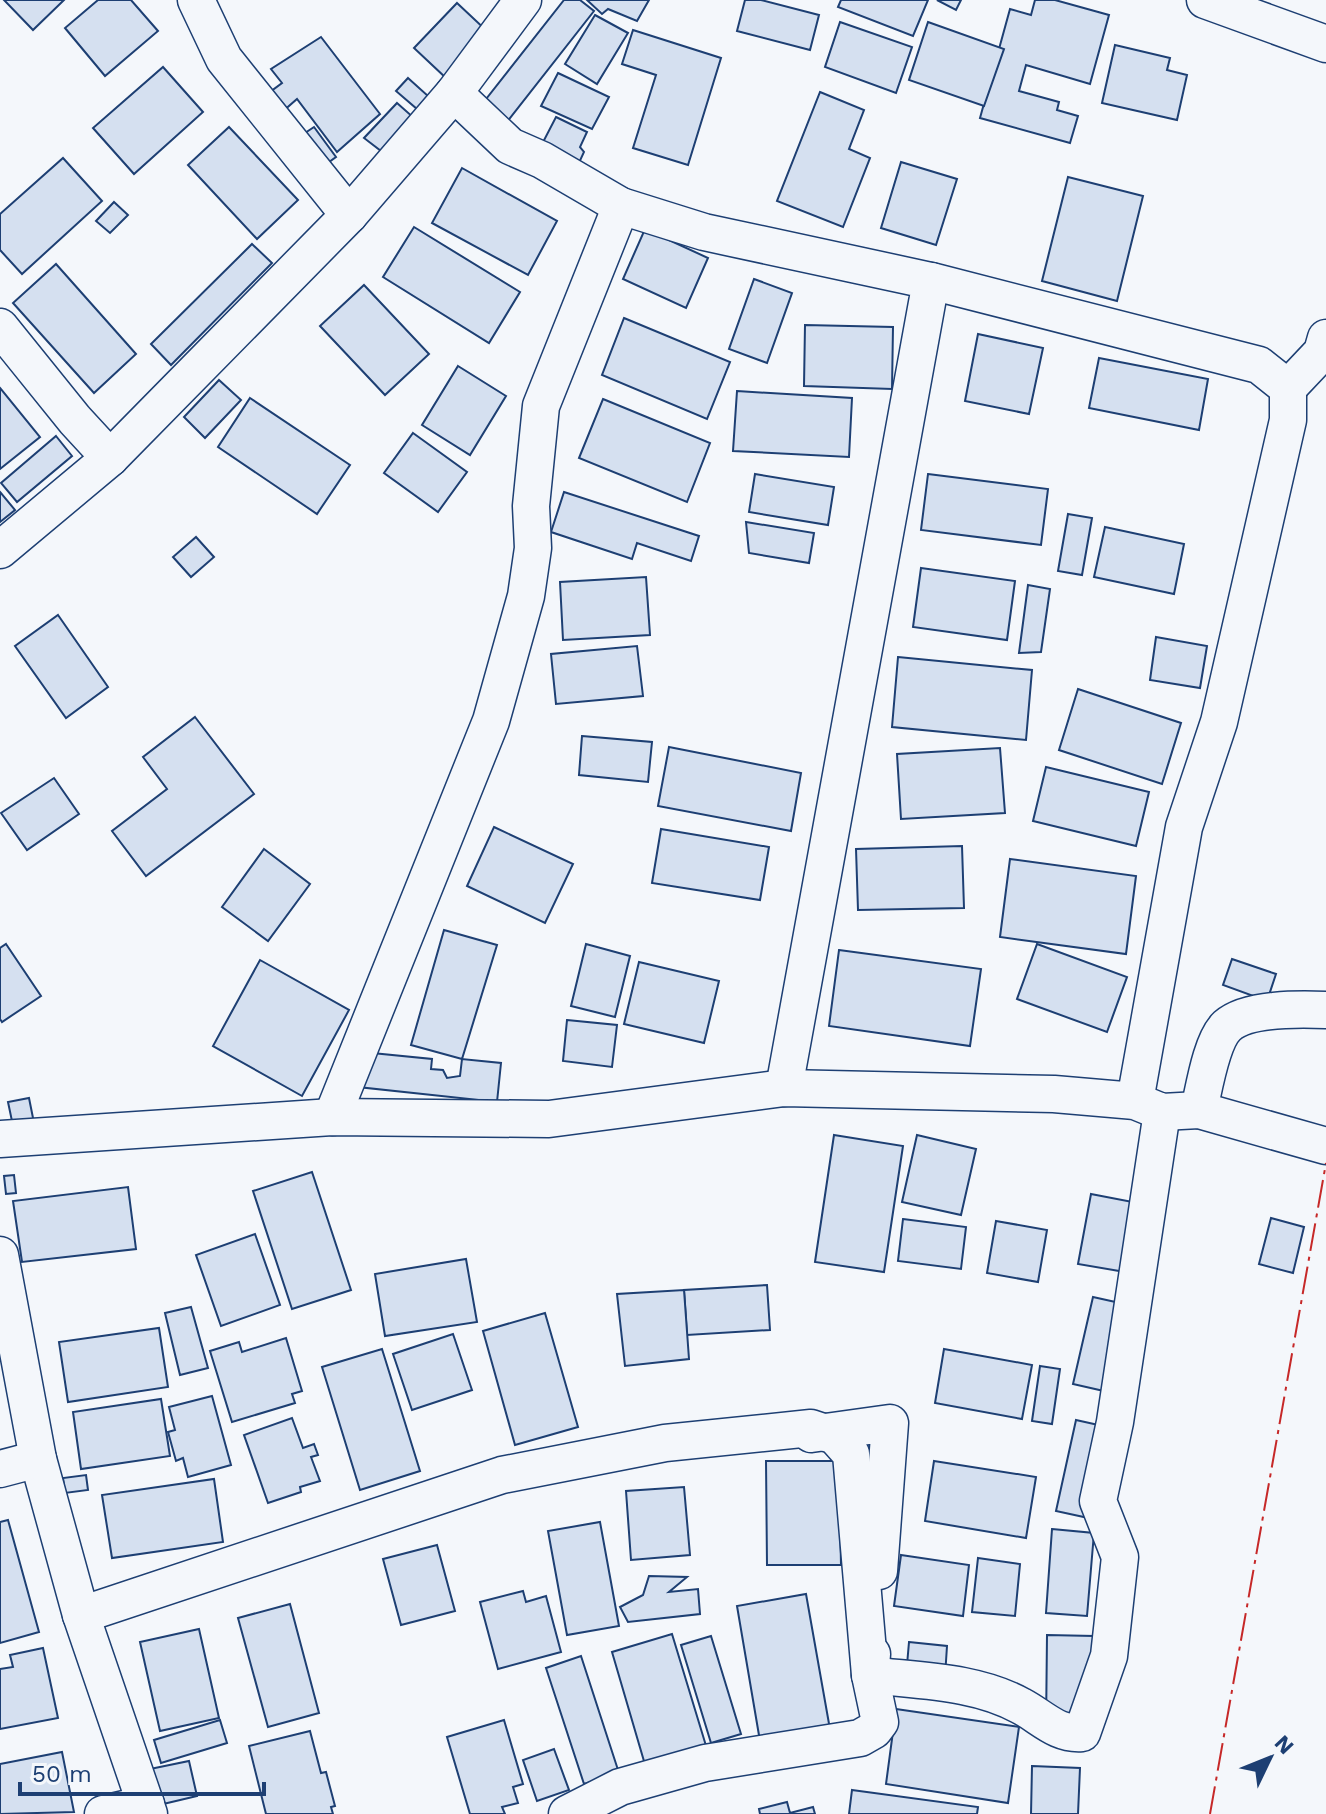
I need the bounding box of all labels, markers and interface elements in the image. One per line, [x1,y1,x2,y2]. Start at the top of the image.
north arrow [1230,1718,1310,1798]
text: N [1270,1730,1299,1759]
scale bar [20,1746,264,1796]
text: 50 m [32,1760,92,1788]

